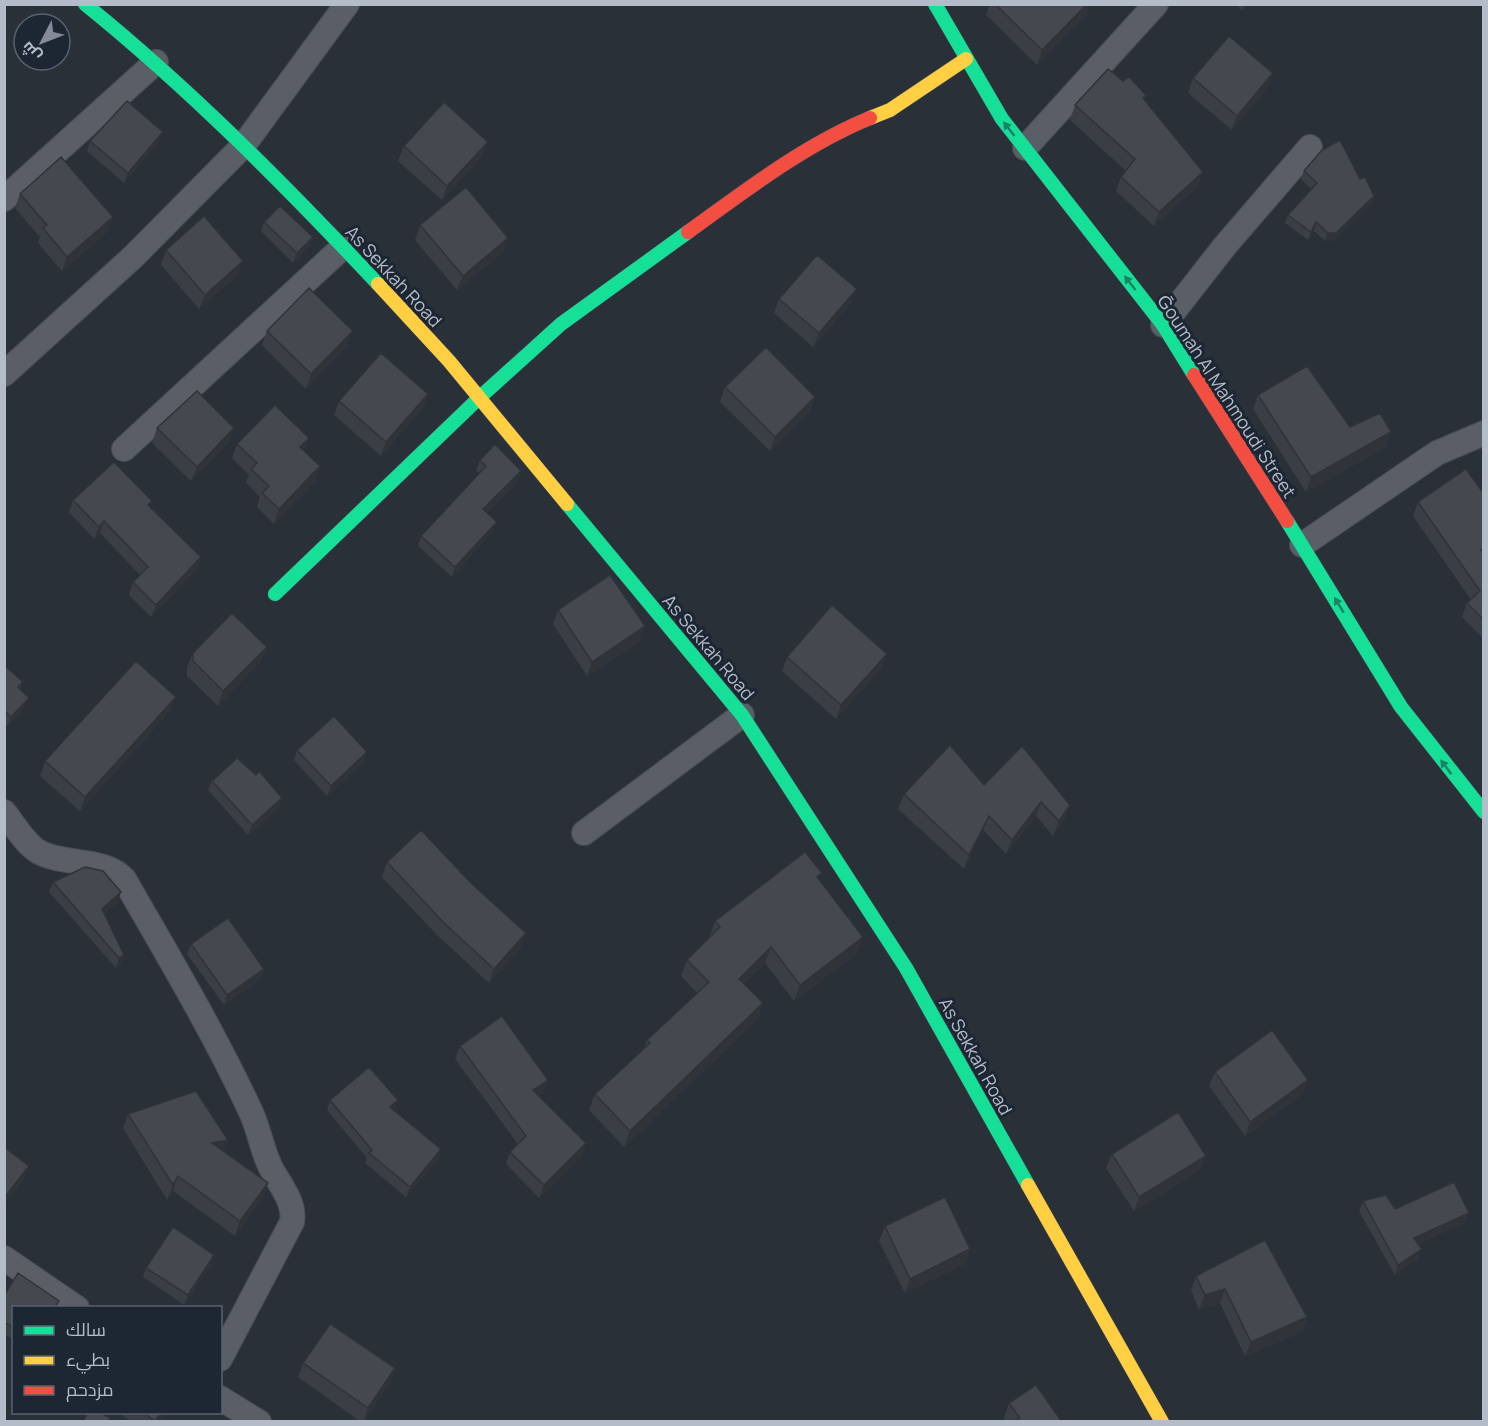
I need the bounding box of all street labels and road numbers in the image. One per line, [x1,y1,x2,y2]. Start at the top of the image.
street label: As Sekkah Road [341,220,447,332]
street label: Ḡoumah Al Mahmoudi Street [1152,290,1302,502]
street label: As Sekkah Road [658,589,760,705]
street label: As Sekkah Road [934,993,1018,1119]

